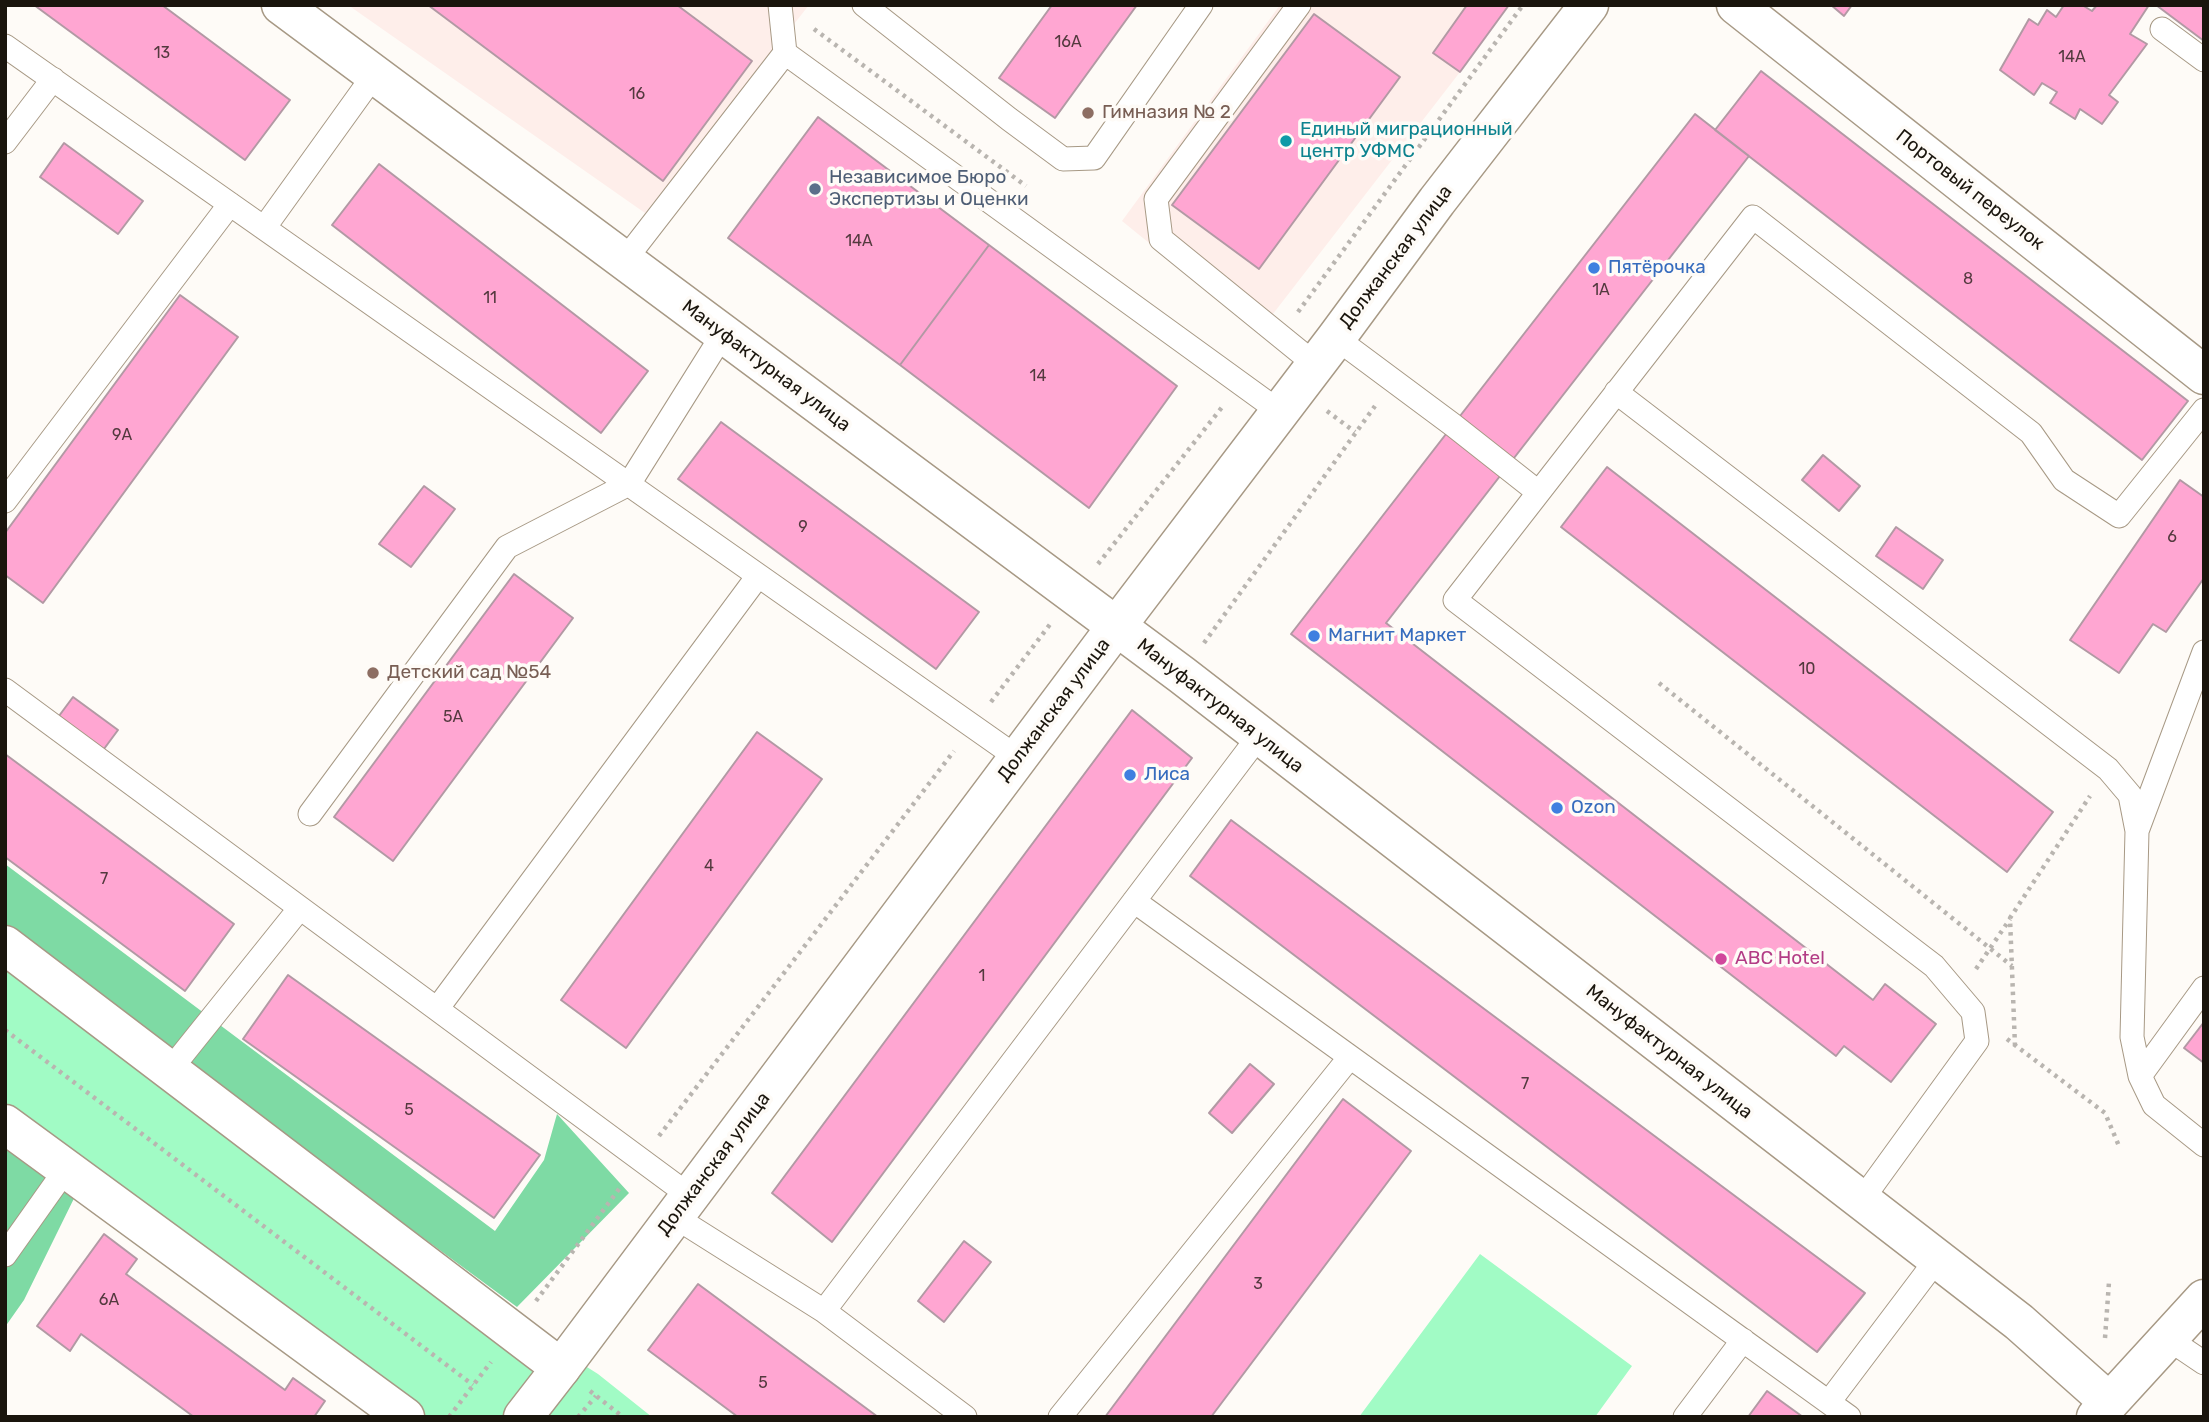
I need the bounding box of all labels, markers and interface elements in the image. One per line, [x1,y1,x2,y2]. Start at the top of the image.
house number: 16А [1054,32,1082,52]
house number: 13 [154,43,170,63]
house number: 14А [2058,47,2086,67]
house number: 16 [629,84,645,104]
place label: Гимназия № 2 [1102,102,1231,124]
marker: Гимназия № 2 [1080,105,1096,121]
place label: Единый миграционный центр УФМС [1300,119,1513,163]
street label: Портовый переулок [1891,125,2049,255]
marker: Единый миграционный центр УФМС [1278,133,1294,149]
place label: Независимое Бюро Экспертизы и Оценки [829,167,1029,211]
marker: Независимое Бюро Экспертизы и Оценки [807,181,823,197]
street label: Должанская улица [1335,181,1457,333]
house number: 14А [845,231,873,251]
place label: Пятёрочка [1608,257,1706,279]
marker: Пятёрочка [1586,260,1602,276]
house number: 8 [1963,269,1973,289]
house number: 1А [1592,280,1610,300]
house number: 11 [483,288,497,308]
street label: Мануфактурная улица [677,295,855,437]
house number: 14 [1030,366,1046,386]
house number: 9А [112,425,132,445]
house number: 9 [798,517,808,537]
house number: 6 [2167,527,2177,547]
place label: Магнит Маркет [1328,625,1466,647]
marker: Магнит Маркет [1306,628,1322,644]
street label: Должанская улица [993,634,1115,786]
street label: Мануфактурная улица [1132,634,1308,778]
house number: 10 [1798,659,1816,679]
place label: Детский сад №54 [387,662,551,684]
marker: Детский сад №54 [365,665,381,681]
house number: 5А [443,707,463,727]
place label: Лиса [1144,764,1190,786]
marker: Лиса [1122,767,1138,783]
place label: Ozon [1571,797,1616,819]
marker: Ozon [1549,800,1565,816]
house number: 4 [704,856,714,876]
house number: 7 [100,869,108,889]
place label: ABC Hotel [1735,948,1825,970]
marker: ABC Hotel [1713,951,1729,967]
house number: 1 [979,966,985,986]
street label: Мануфактурная улица [1581,980,1757,1124]
house number: 7 [1521,1074,1529,1094]
street label: Должанская улица [653,1088,775,1240]
house number: 5 [404,1100,414,1120]
house number: 3 [1253,1274,1263,1294]
house number: 6А [99,1290,119,1310]
house number: 5 [758,1373,768,1393]

